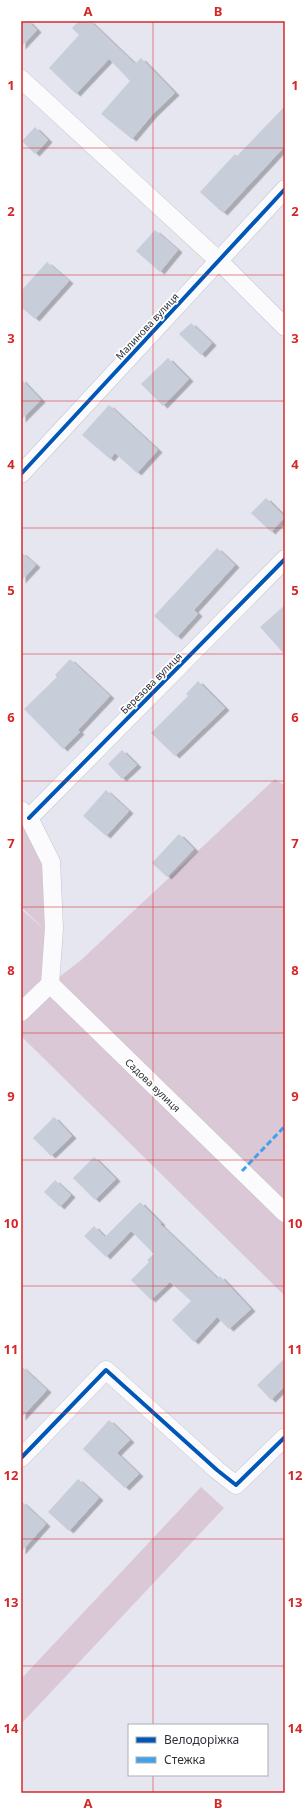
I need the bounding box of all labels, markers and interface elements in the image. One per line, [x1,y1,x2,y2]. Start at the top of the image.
text: A [84,2,93,20]
text: B [214,2,222,20]
text: 1 [7,76,15,94]
text: 1 [291,76,299,94]
text: 2 [7,202,15,220]
text: 2 [291,202,299,220]
street label: Малинова вулиця [112,290,182,362]
text: 3 [7,329,15,347]
text: 3 [291,329,299,347]
text: 4 [7,455,15,473]
text: 4 [291,455,299,473]
text: 5 [7,581,15,599]
text: 5 [291,581,299,599]
street label: Березова вулиця [117,649,185,717]
text: 6 [7,708,15,726]
text: 6 [291,708,299,726]
text: 7 [7,834,15,852]
text: 7 [291,834,299,852]
text: 8 [7,961,15,979]
text: 8 [291,961,299,979]
street label: Садова вулиця [122,1055,184,1115]
text: 9 [7,1087,15,1105]
text: 9 [291,1087,299,1105]
text: 10 [4,1214,18,1232]
text: 10 [288,1214,302,1232]
text: 11 [4,1340,18,1358]
text: 11 [288,1340,302,1358]
text: 12 [4,1466,18,1484]
text: 12 [288,1466,302,1484]
text: 13 [4,1593,18,1611]
text: 13 [288,1593,302,1611]
text: 14 [4,1719,19,1737]
text: 14 [288,1719,303,1737]
legend [128,1724,268,1776]
text: Велодоріжка [164,1731,239,1748]
text: Стежка [164,1751,205,1768]
text: A [84,1794,93,1812]
text: B [214,1794,222,1812]

